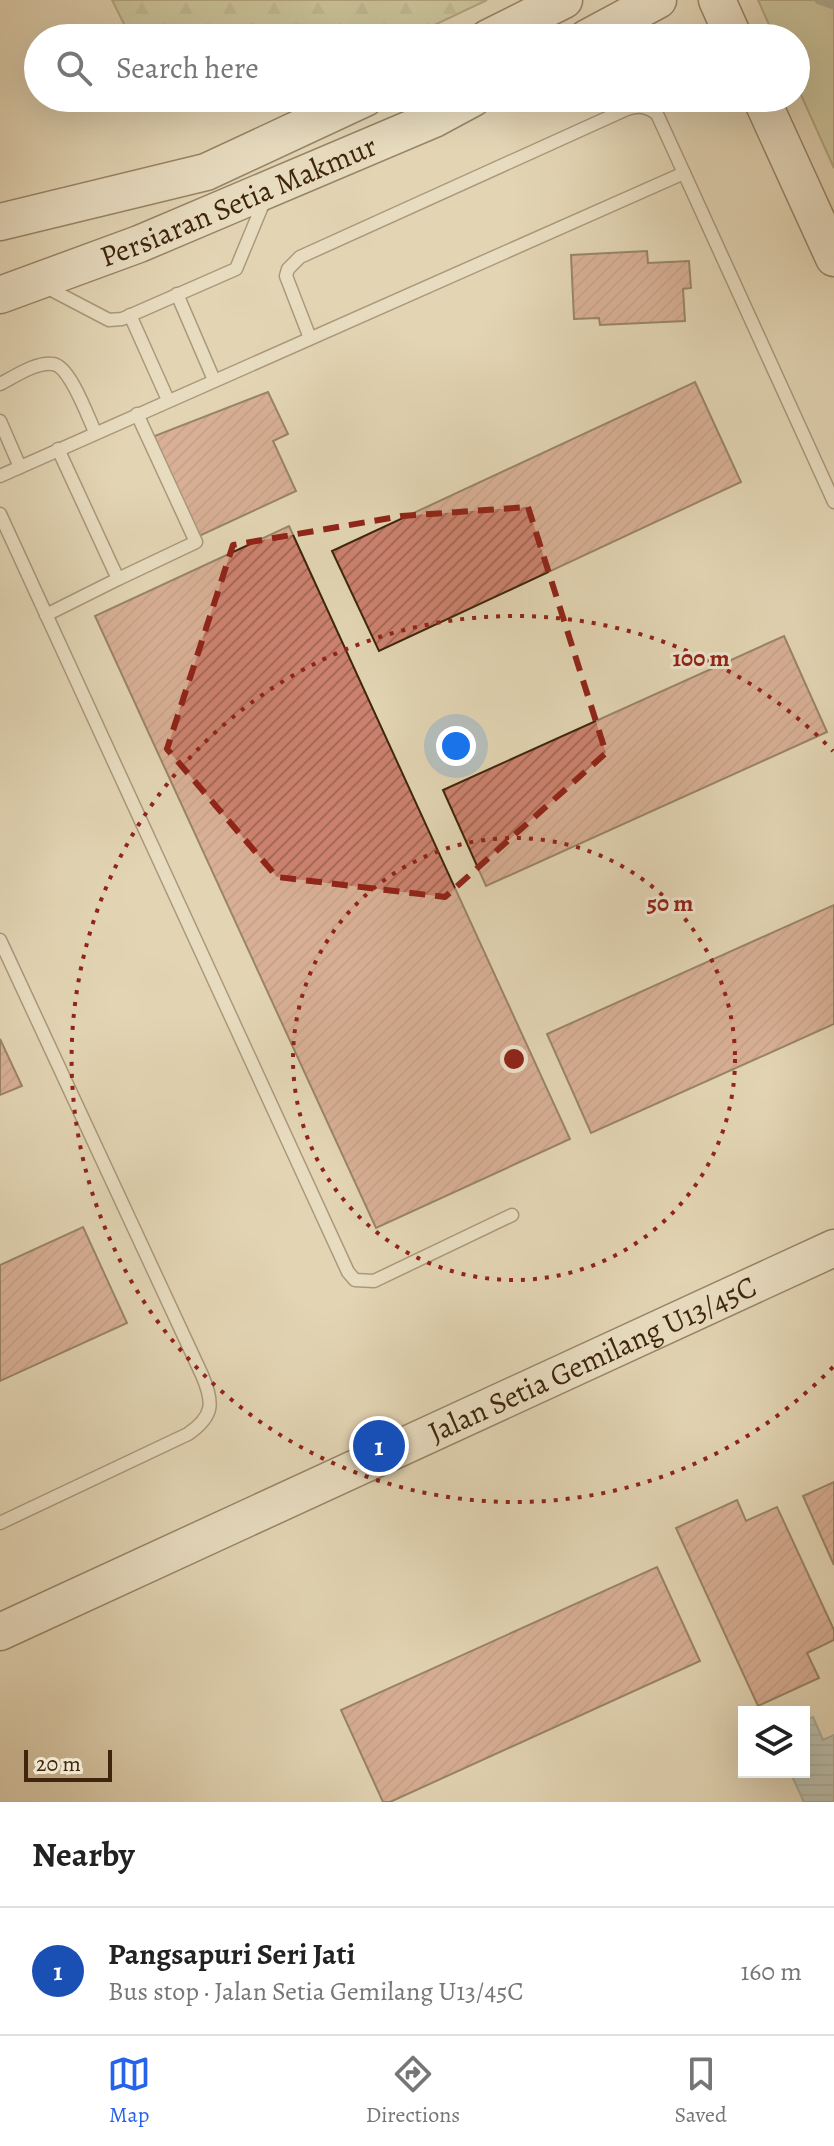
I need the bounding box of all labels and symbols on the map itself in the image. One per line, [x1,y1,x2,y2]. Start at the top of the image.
street label: Persiaran Setia Makmur [94,126,382,277]
text: 100 m [672,642,730,674]
your location [436,726,476,766]
text: 50 m [647,887,693,919]
centre of rings [500,1045,528,1073]
street label: Jalan Setia Gemilang U13/45C [422,1266,763,1452]
pin: 1 [353,1416,405,1476]
scale bar [24,1746,112,1782]

